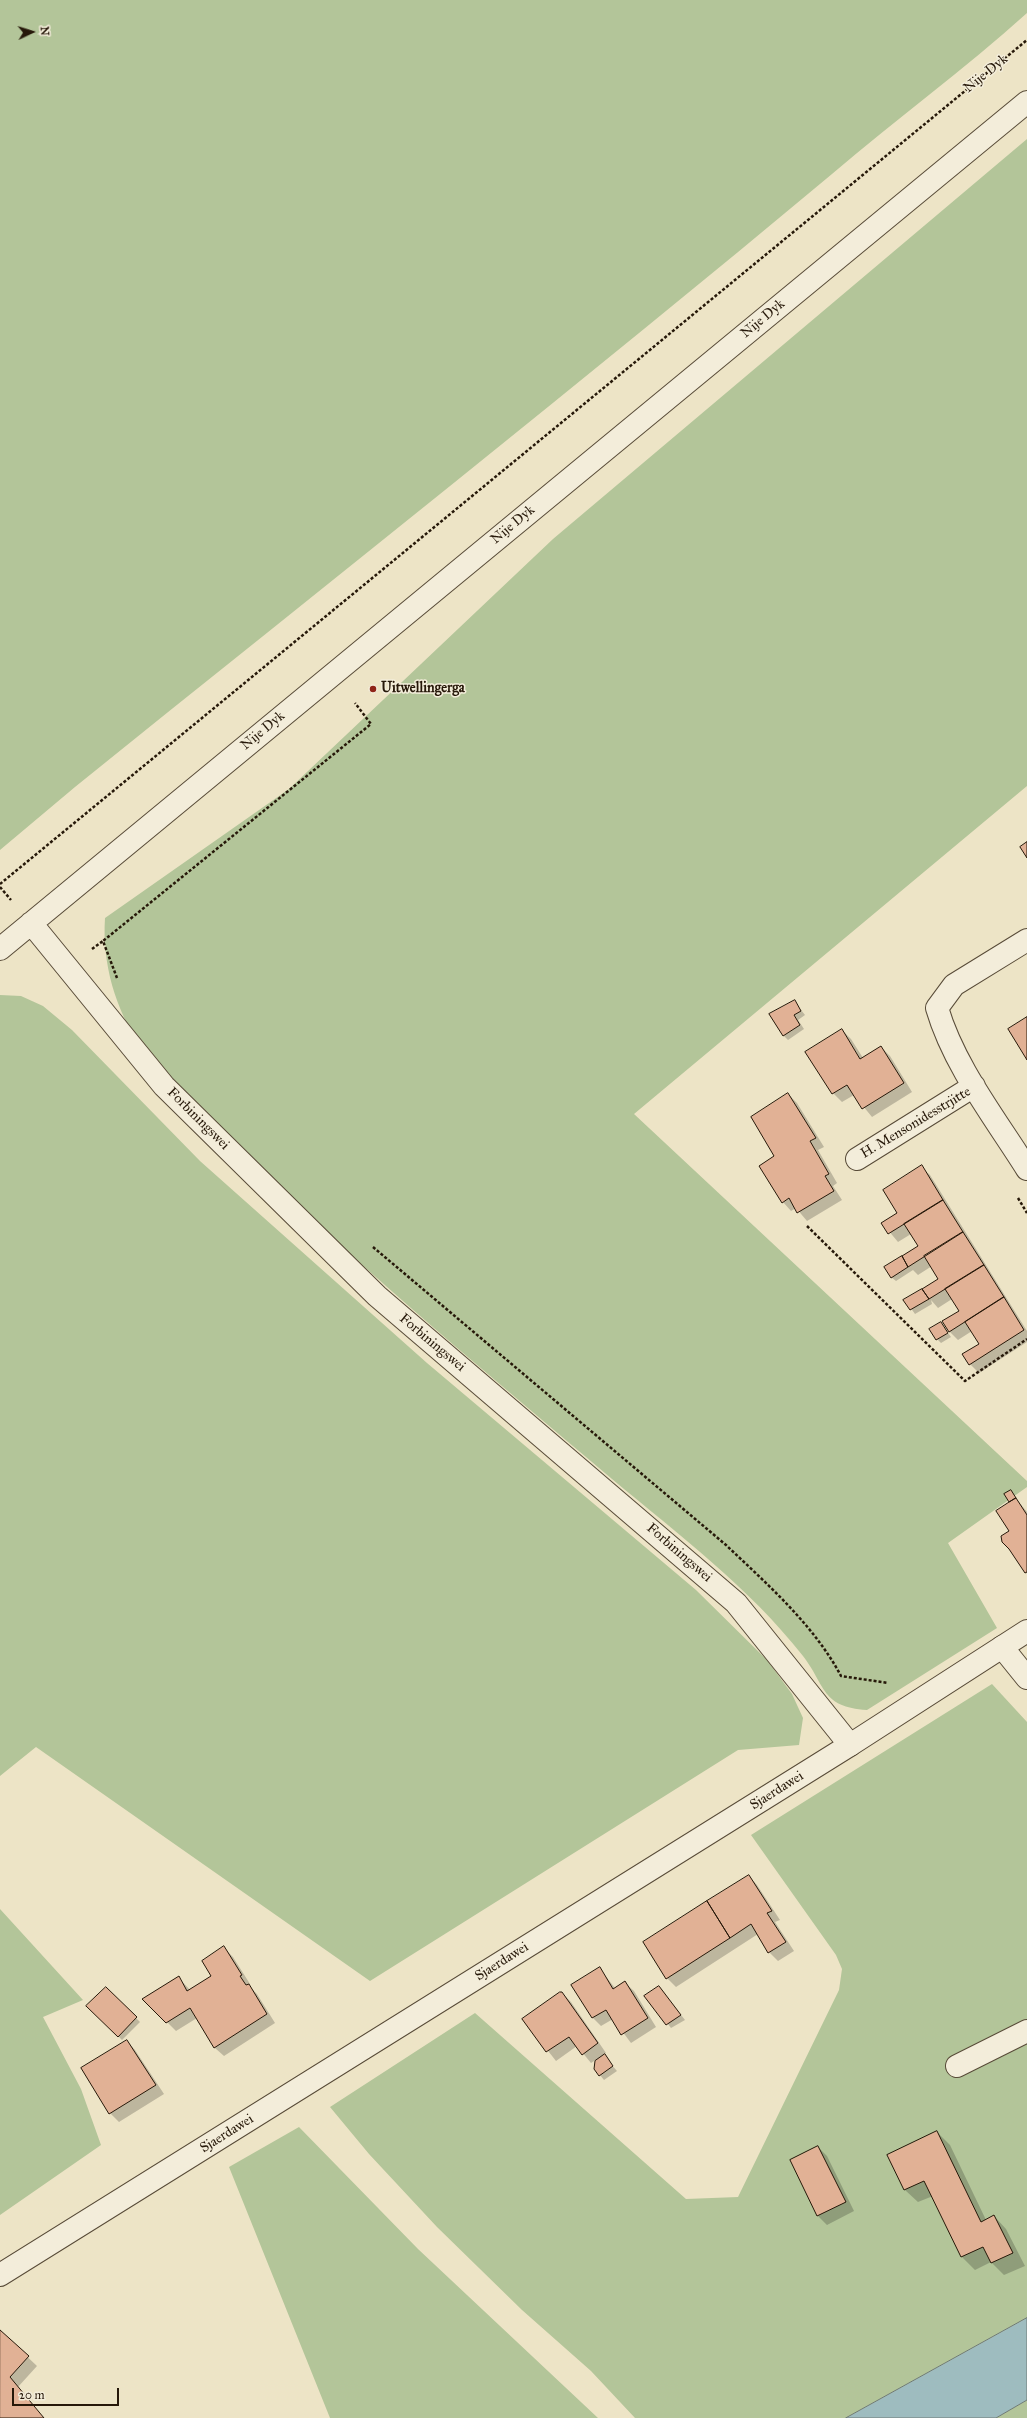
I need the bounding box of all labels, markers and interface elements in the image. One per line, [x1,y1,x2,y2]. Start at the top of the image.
north arrow [12,12,52,52]
text: N [38,26,51,36]
street label: Nije Dyk [961,51,1011,97]
street label: Nije Dyk [738,296,788,342]
street label: Nije Dyk [488,502,538,548]
place label: Uitwellingerga [381,681,465,697]
marker: Uitwellingerga [368,684,378,694]
street label: Nije Dyk [238,708,288,754]
street label: H. Mensonidesstrjitte [858,1083,974,1163]
street label: Forbiningswei [163,1084,233,1154]
street label: Forbiningswei [396,1310,468,1376]
street label: Forbiningswei [643,1520,715,1586]
street label: Sjaerdawei [747,1768,807,1814]
street label: Sjaerdawei [472,1939,532,1985]
street label: Sjaerdawei [197,2111,257,2157]
scale bar [14,2380,121,2406]
text: 20 m [19,2388,45,2402]

